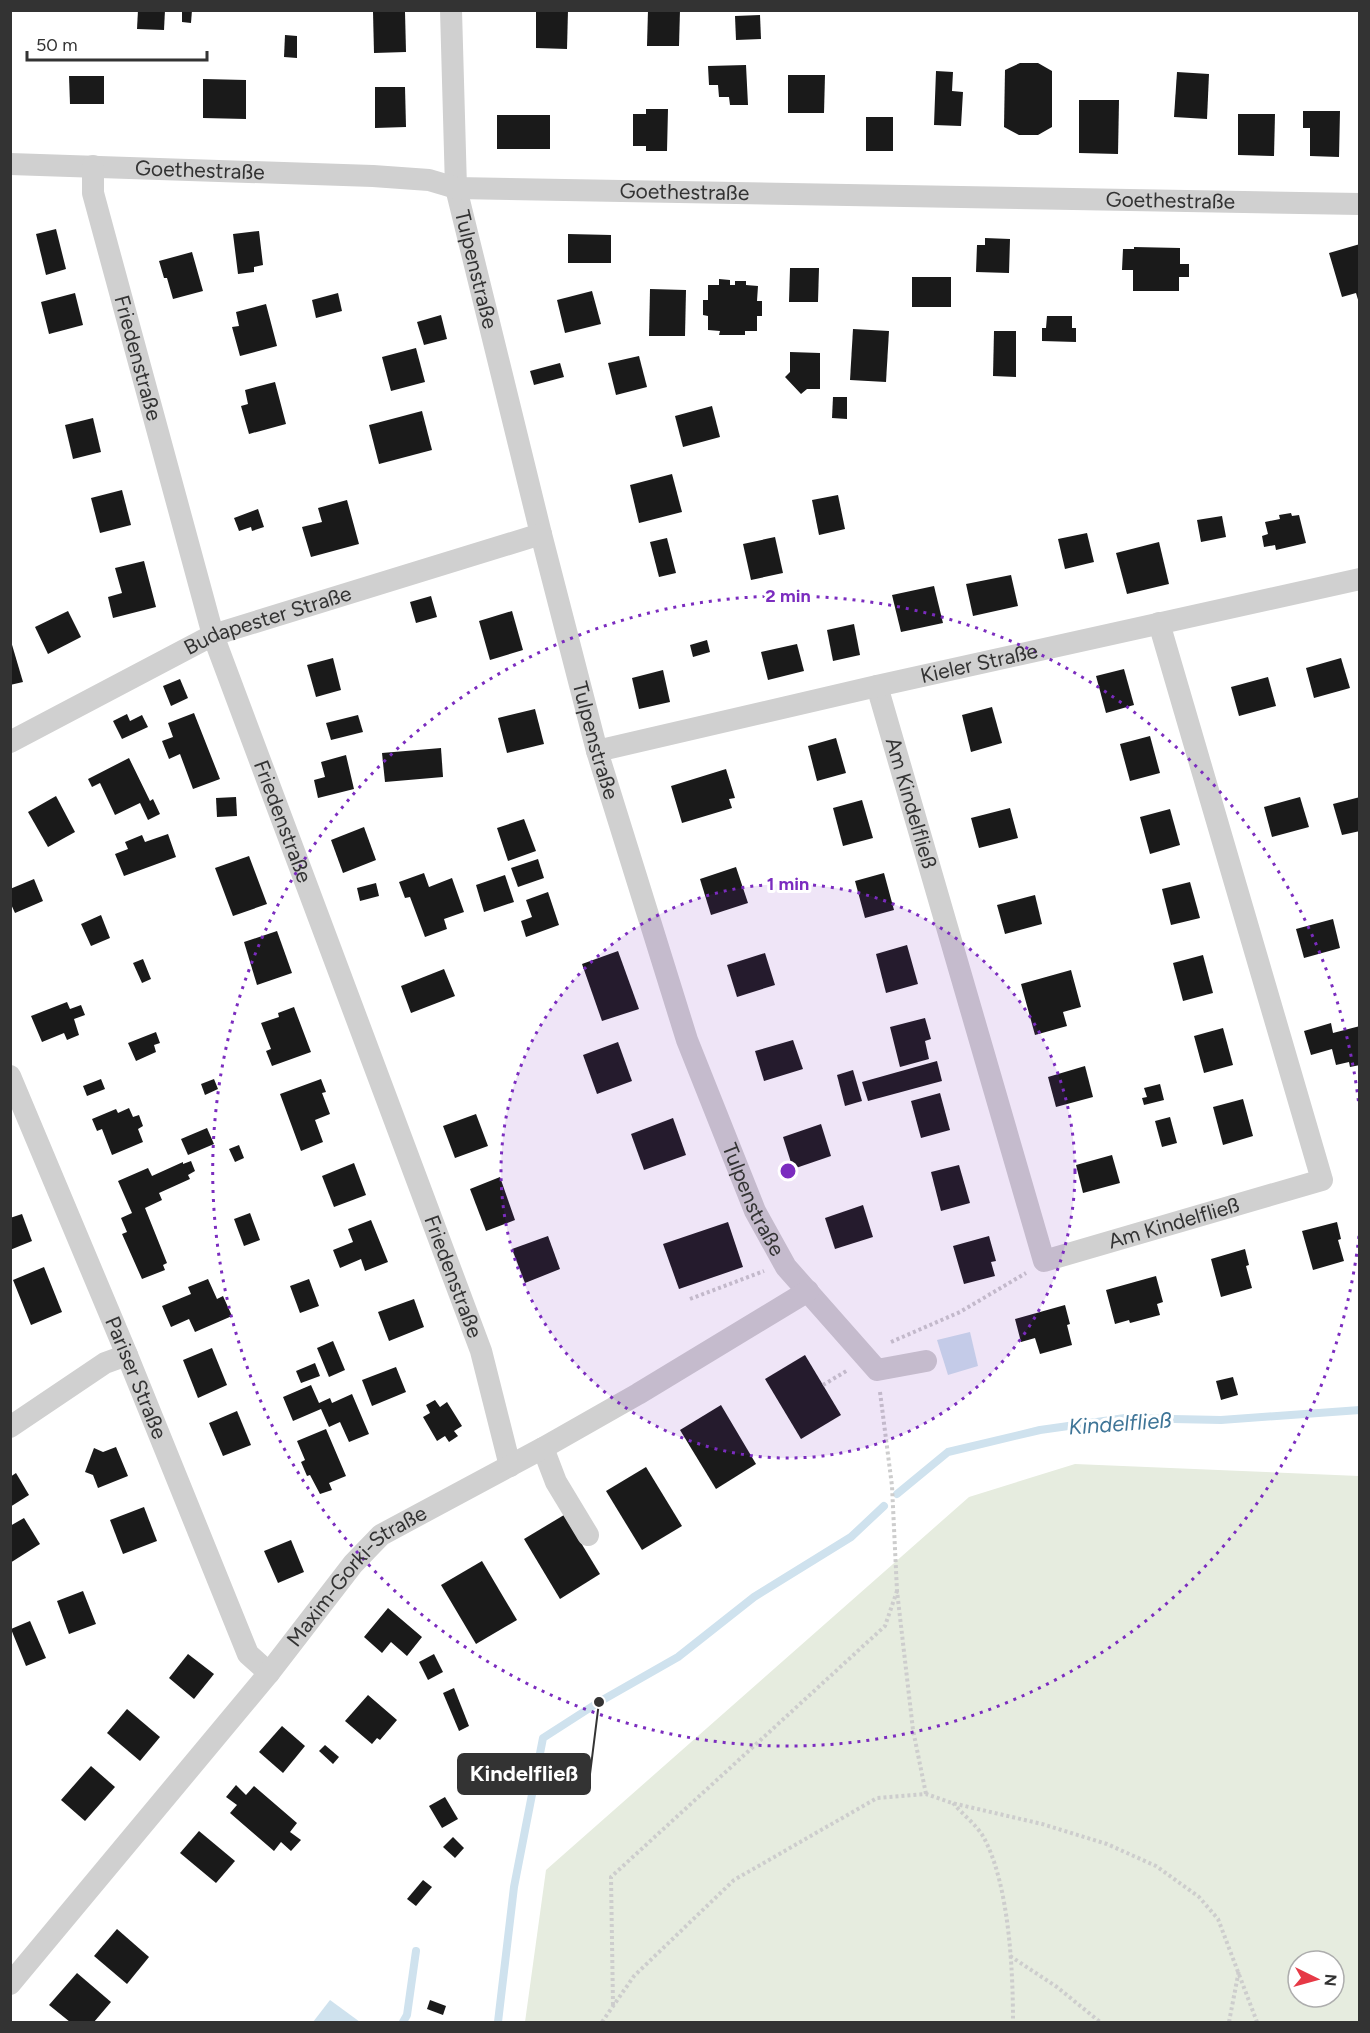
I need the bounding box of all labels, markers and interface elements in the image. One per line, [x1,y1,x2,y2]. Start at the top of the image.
scale bar [27,24,207,62]
text: 50 m [36,34,78,56]
street label: Goethestraße [135,155,265,184]
street label: Goethestraße [619,178,750,205]
street label: Goethestraße [1105,186,1235,214]
street label: Tulpenstraße [450,207,503,331]
street label: Friedenstraße [109,292,167,423]
street label: Budapester Straße [180,580,354,660]
text: 2 min [765,585,811,607]
street label: Kieler Straße [918,638,1040,688]
street label: Tulpenstraße [568,679,624,803]
street label: Am Kindelfließ [881,734,942,872]
street label: Friedenstraße [249,756,318,886]
text: 1 min [767,873,809,895]
street label: Tulpenstraße [717,1139,790,1260]
centre of rings [778,1161,798,1181]
street label: Am Kindelfließ [1105,1192,1242,1254]
street label: Friedenstraße [419,1212,488,1341]
street label: Pariser Straße [100,1312,173,1443]
water label: Kindelfließ [1068,1406,1173,1441]
street label: Maxim-Gorki-Straße [281,1500,431,1651]
callout: Kindelfließ [458,1754,590,1794]
text: Kindelfließ [470,1760,578,1787]
north arrow [1286,1949,1346,2009]
text: N [1320,1973,1340,1987]

